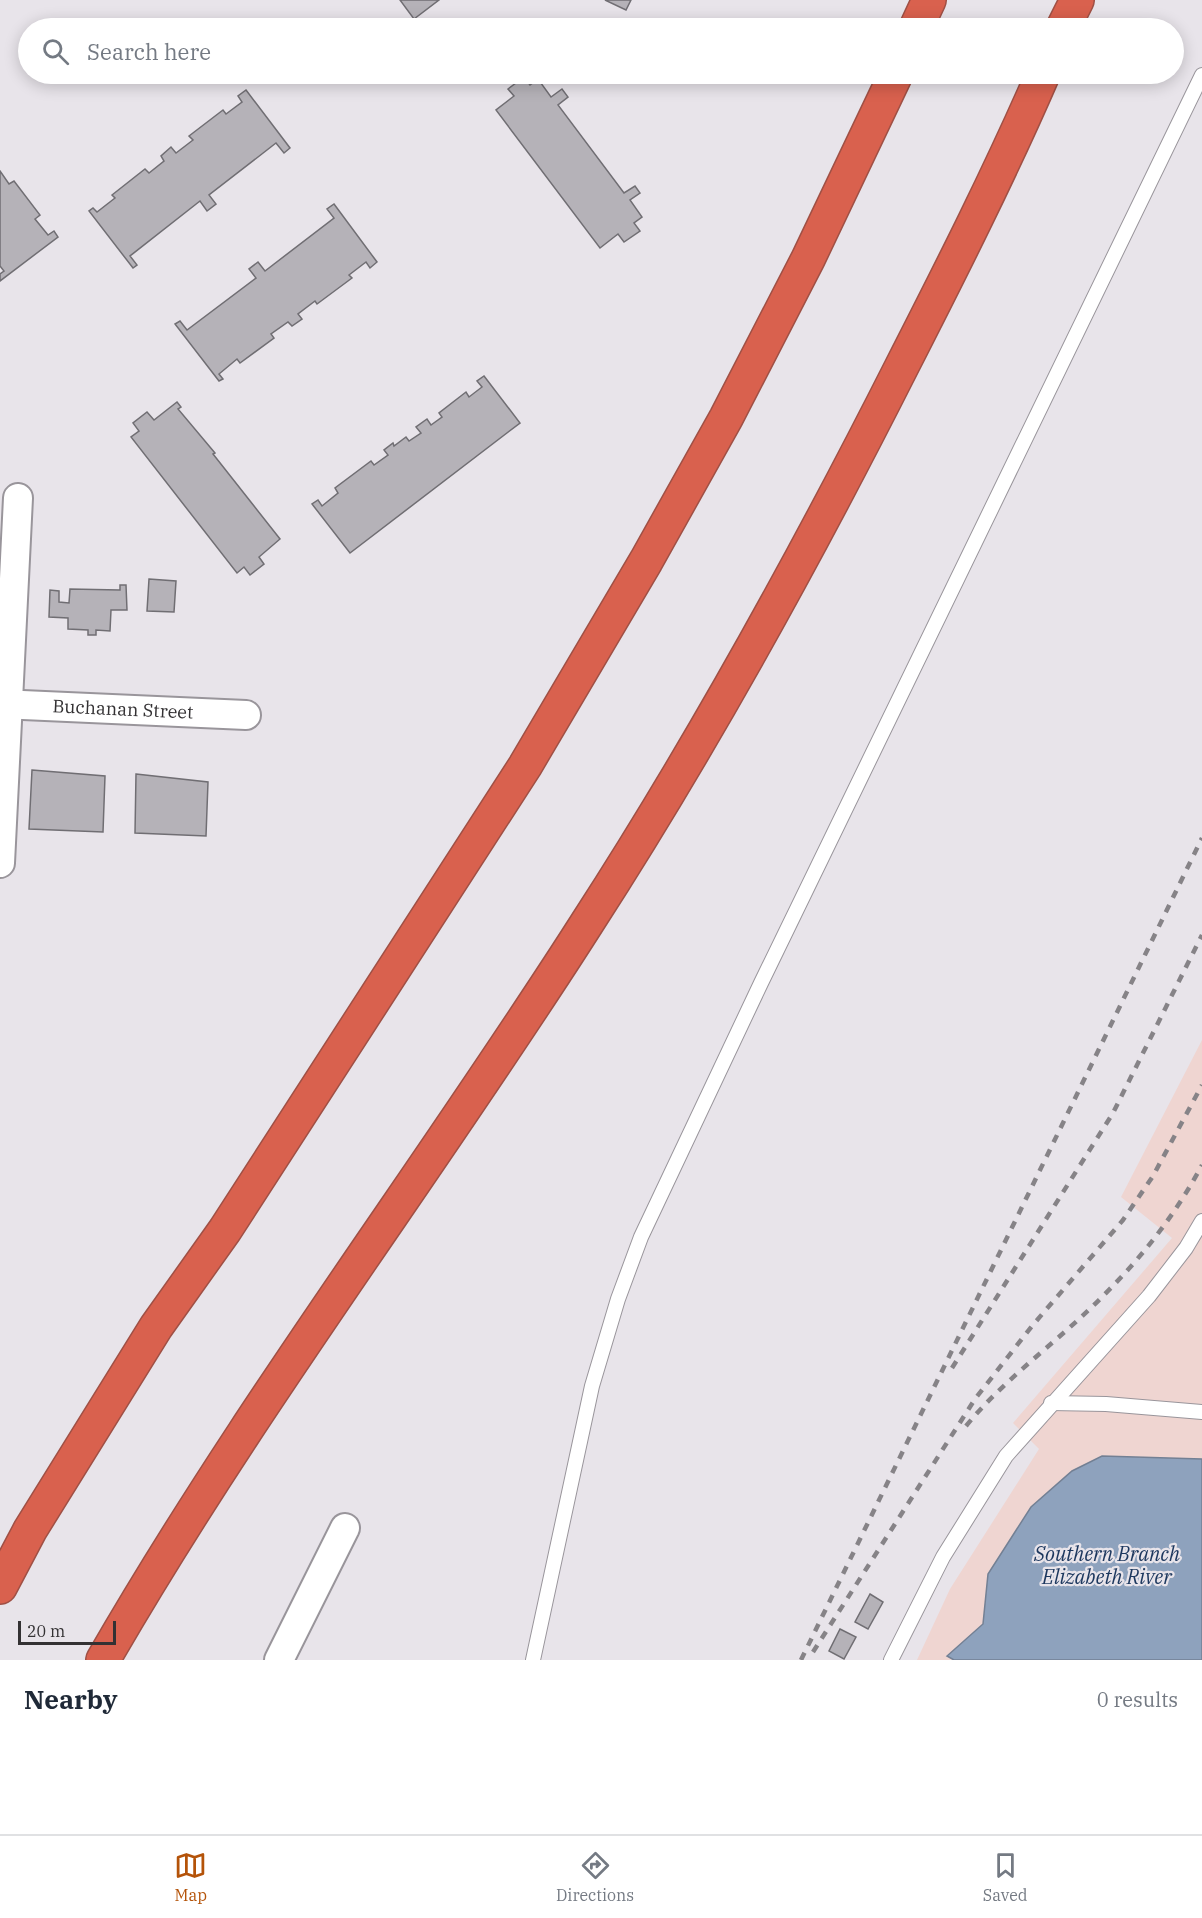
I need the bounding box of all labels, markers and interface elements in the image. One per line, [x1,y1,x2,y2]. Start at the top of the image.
search box [18,18,1184,84]
icon: search [39,35,72,68]
text: Search here [87,37,211,66]
street label: Buchanan Street [52,694,194,724]
water label: Southern Branch Elizabeth River [1033,1540,1180,1590]
scale bar [18,1618,116,1646]
text: 20 m [27,1621,65,1641]
text: Nearby [24,1682,118,1716]
text: 0 results [1097,1686,1178,1713]
tab: Map [174,1849,207,1905]
tab: Directions [556,1849,634,1905]
tab: Saved [983,1849,1028,1905]

